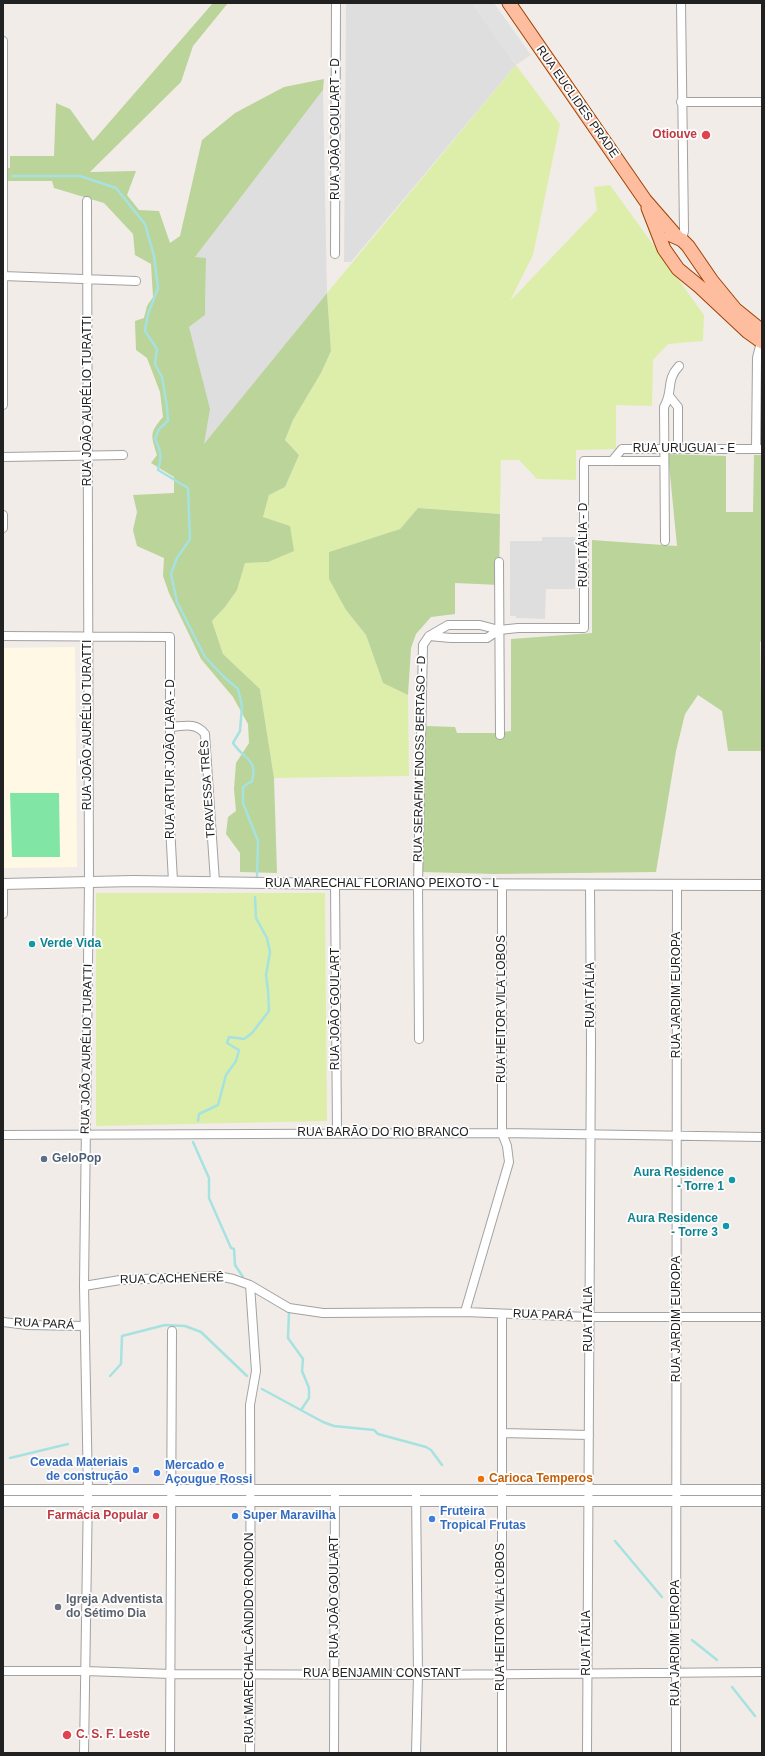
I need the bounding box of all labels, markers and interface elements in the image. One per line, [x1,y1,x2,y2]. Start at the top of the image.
street label: RUA EUCLIDES PRADE [533,43,621,161]
street label: RUA JOÃO GOULART - D [329,58,343,200]
place label: Otiouve [652,128,697,142]
marker: Otiouve [700,129,712,141]
street label: RUA JOÃO AURÉLIO TURATTI [81,316,95,486]
street label: RUA URUGUAI - E [633,442,735,456]
street label: RUA ITÁLIA - D [577,503,591,587]
street label: RUA JOÃO AURÉLIO TURATTI [81,640,95,810]
street label: RUA SERAFIM ENOSS BERTASO - D [411,656,429,862]
street label: RUA ARTUR JOÃO LARA - D [164,679,178,839]
street label: TRAVESSA TRÊS [197,739,219,839]
street label: RUA MARECHAL FLORIANO PEIXOTO - L [265,877,499,891]
street label: RUA JARDIM EUROPA [670,932,684,1058]
street label: RUA HEITOR VILA LOBOS [495,935,509,1083]
place label: Verde Vida [40,937,101,951]
marker: Verde Vida [27,939,37,949]
street label: RUA JOÃO GOULART [329,948,343,1070]
street label: RUA ITÁLIA [584,962,598,1028]
street label: RUA JOÃO AURÉLIO TURATTI [78,964,96,1134]
street label: RUA BARÃO DO RIO BRANCO [297,1126,469,1140]
place label: GeloPop [52,1152,101,1166]
marker: GeloPop [39,1154,49,1164]
place label: Aura Residence - Torre 1 [633,1166,724,1194]
marker: Aura Residence - Torre 1 [727,1175,737,1185]
place label: Aura Residence - Torre 3 [627,1212,718,1240]
marker: Aura Residence - Torre 3 [721,1221,731,1231]
street label: RUA JARDIM EUROPA [670,1256,684,1382]
street label: RUA CACHENERÊ [120,1271,224,1287]
street label: RUA ITÁLIA [582,1286,596,1352]
street label: RUA PARÁ [513,1307,573,1323]
street label: RUA PARÁ [13,1315,75,1333]
place label: Cevada Materiais de construção [30,1456,128,1484]
place label: Mercado e Açougue Rossi [165,1459,252,1487]
marker: Cevada Materiais de construção [131,1465,141,1475]
marker: Mercado e Açougue Rossi [152,1468,162,1478]
place label: Carioca Temperos [489,1472,593,1486]
marker: Carioca Temperos [476,1474,486,1484]
place label: Fruteira Tropical Frutas [440,1505,526,1533]
place label: Farmácia Popular [47,1509,148,1523]
place label: Super Maravilha [243,1509,336,1523]
marker: Farmácia Popular [151,1511,161,1521]
marker: Super Maravilha [230,1511,240,1521]
marker: Fruteira Tropical Frutas [427,1514,437,1524]
street label: RUA MARECHAL CÂNDIDO RONDON [243,1533,257,1743]
street label: RUA JOÃO GOULART [328,1536,342,1658]
street label: RUA HEITOR VILA LOBOS [494,1543,508,1691]
street label: RUA JARDIM EUROPA [669,1580,683,1706]
place label: Igreja Adventista do Sétimo Dia [66,1593,163,1621]
marker: Igreja Adventista do Sétimo Dia [53,1602,63,1612]
street label: RUA ITÁLIA [580,1610,594,1676]
street label: RUA BENJAMIN CONSTANT [303,1667,461,1681]
place label: C. S. F. Leste [76,1728,150,1742]
marker: C. S. F. Leste [61,1729,73,1741]

